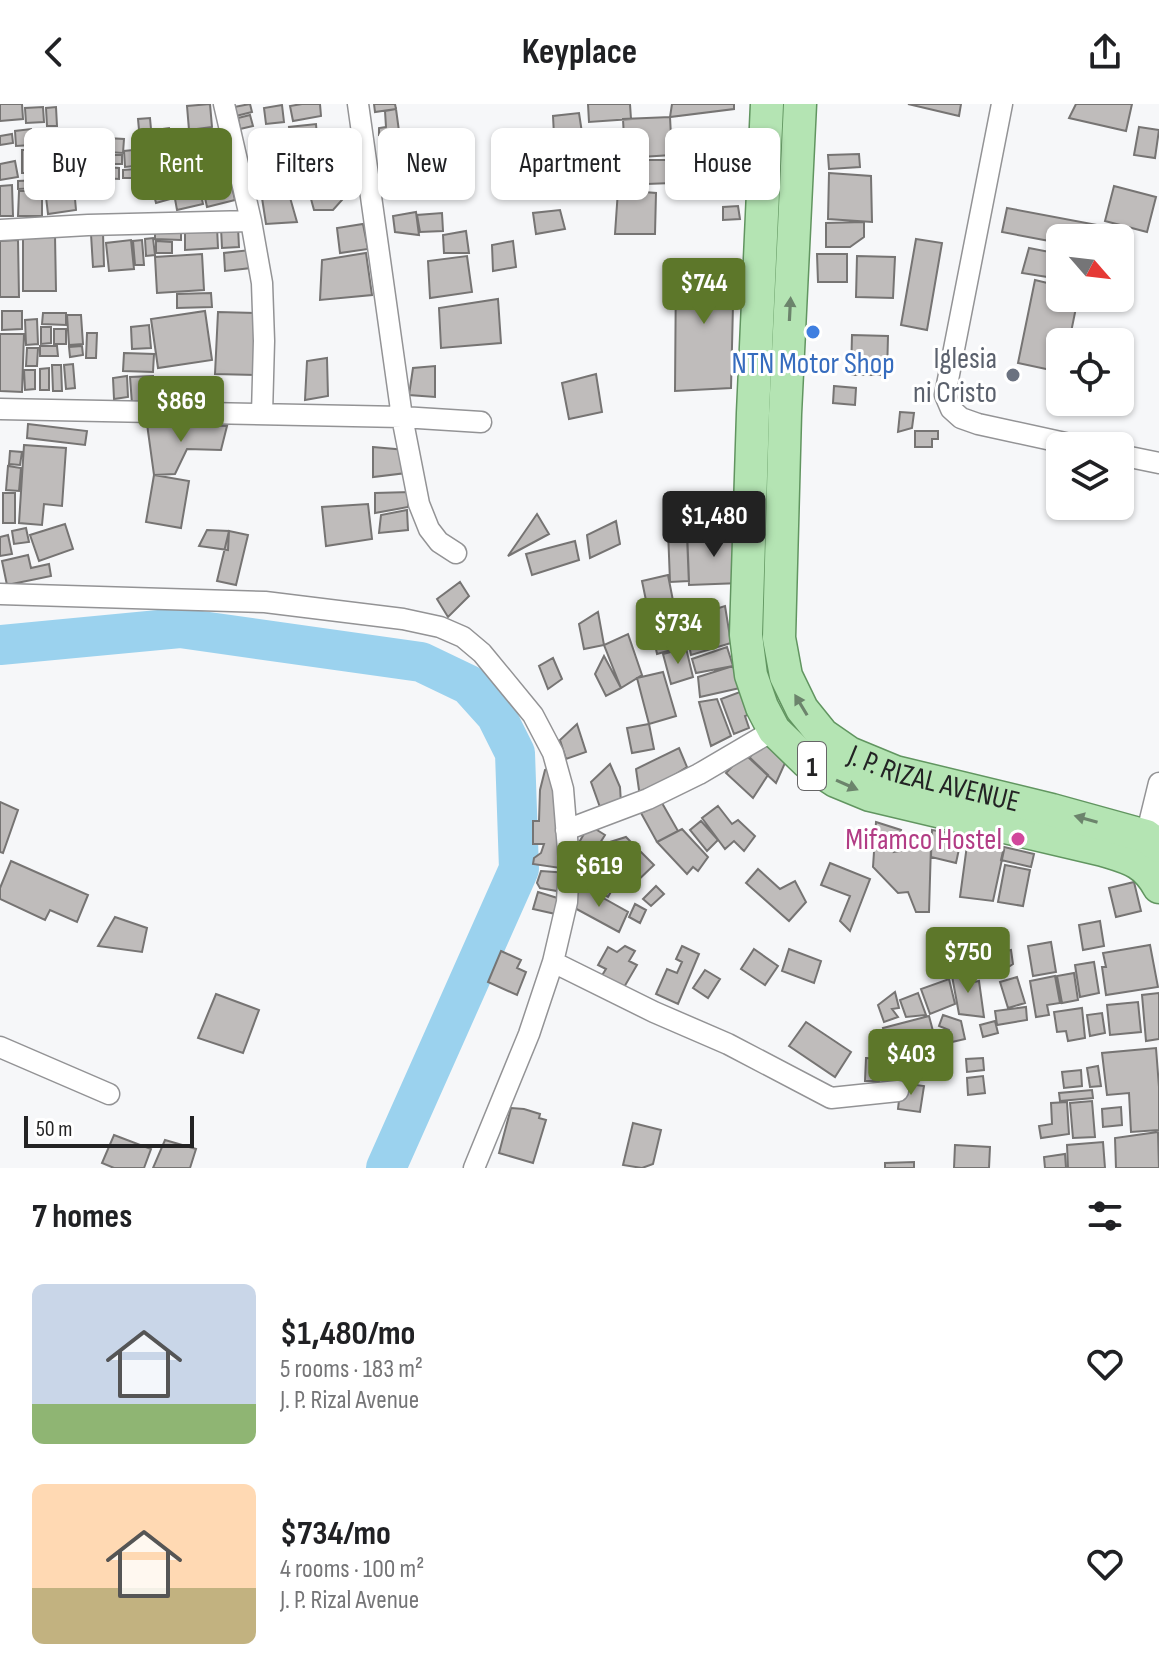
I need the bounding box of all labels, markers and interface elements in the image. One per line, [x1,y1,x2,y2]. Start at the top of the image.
icon: back [32,30,76,74]
icon: share [1083,30,1127,74]
text: Keyplace [522,31,637,74]
chip: Buy [24,128,115,200]
chip: Rent [131,128,232,200]
chip: Filters [248,128,362,200]
chip: New [378,128,475,200]
chip: Apartment [491,128,649,200]
chip: House [665,128,780,200]
north arrow [1046,224,1134,312]
map controls [1046,224,1134,520]
pin: $744 [657,258,751,326]
text: $744 [680,268,728,299]
one-way arrow [784,297,797,322]
marker: NTN Motor Shop [804,323,822,341]
button: locate [1046,328,1134,416]
place label: Iglesia ni Cristo [913,341,997,411]
place label: NTN Motor Shop [731,346,895,382]
marker: Iglesia ni Cristo [1004,366,1022,384]
pin: $869 [134,376,228,444]
text: $869 [156,386,206,417]
button: layers [1046,432,1134,520]
pin: $1,480 [649,491,779,559]
text: $1,480 [680,501,748,532]
pin: $734 [631,598,725,666]
text: $734 [654,608,702,639]
one-way arrow [794,694,808,716]
street label: J. P. RIZAL AVENUE [842,737,1023,821]
road number: 1 [798,742,826,790]
one-way arrow [835,778,858,792]
one-way arrow [1074,813,1099,825]
place label: Mifamco Hostel [845,822,1002,858]
marker: Mifamco Hostel [1009,830,1027,848]
pin: $619 [552,841,646,909]
text: $619 [575,851,623,882]
pin: $750 [921,927,1015,995]
text: $750 [944,937,992,968]
pin: $403 [864,1029,958,1097]
text: $403 [886,1039,936,1070]
scale bar [24,1112,194,1148]
text: 50 m [36,1116,72,1143]
icon: filters [1083,1194,1127,1238]
text: 7 homes [32,1196,132,1237]
text: $1,480/mo [280,1313,415,1354]
icon: home [96,1316,192,1412]
icon: heart [1083,1342,1127,1386]
text: 5 rooms · 183 m² [280,1354,423,1385]
text: J. P. Rizal Avenue [280,1385,419,1416]
text: $734/mo [280,1513,391,1554]
icon: home [96,1516,192,1612]
icon: heart [1083,1542,1127,1586]
text: 4 rooms · 100 m² [280,1554,424,1585]
text: J. P. Rizal Avenue [280,1585,419,1616]

